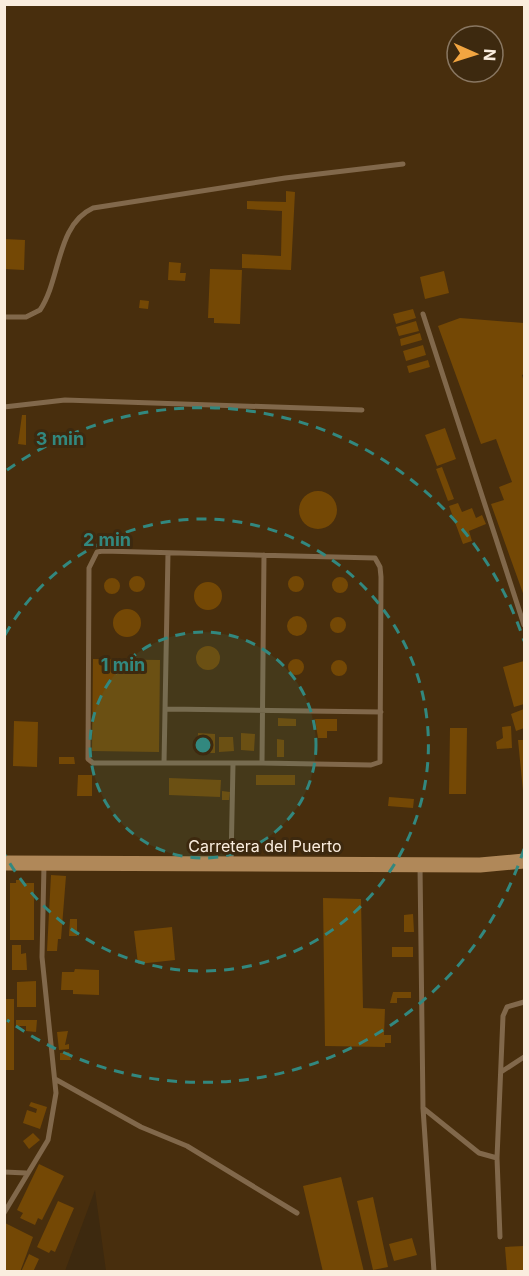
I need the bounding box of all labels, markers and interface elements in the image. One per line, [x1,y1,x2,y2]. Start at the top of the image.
north arrow [445,24,505,84]
text: N [480,48,500,61]
text: 3 min [36,428,84,449]
text: 2 min [83,529,131,550]
text: 1 min [101,654,145,675]
centre of rings [193,735,213,755]
street label: Carretera del Puerto [188,836,342,856]

